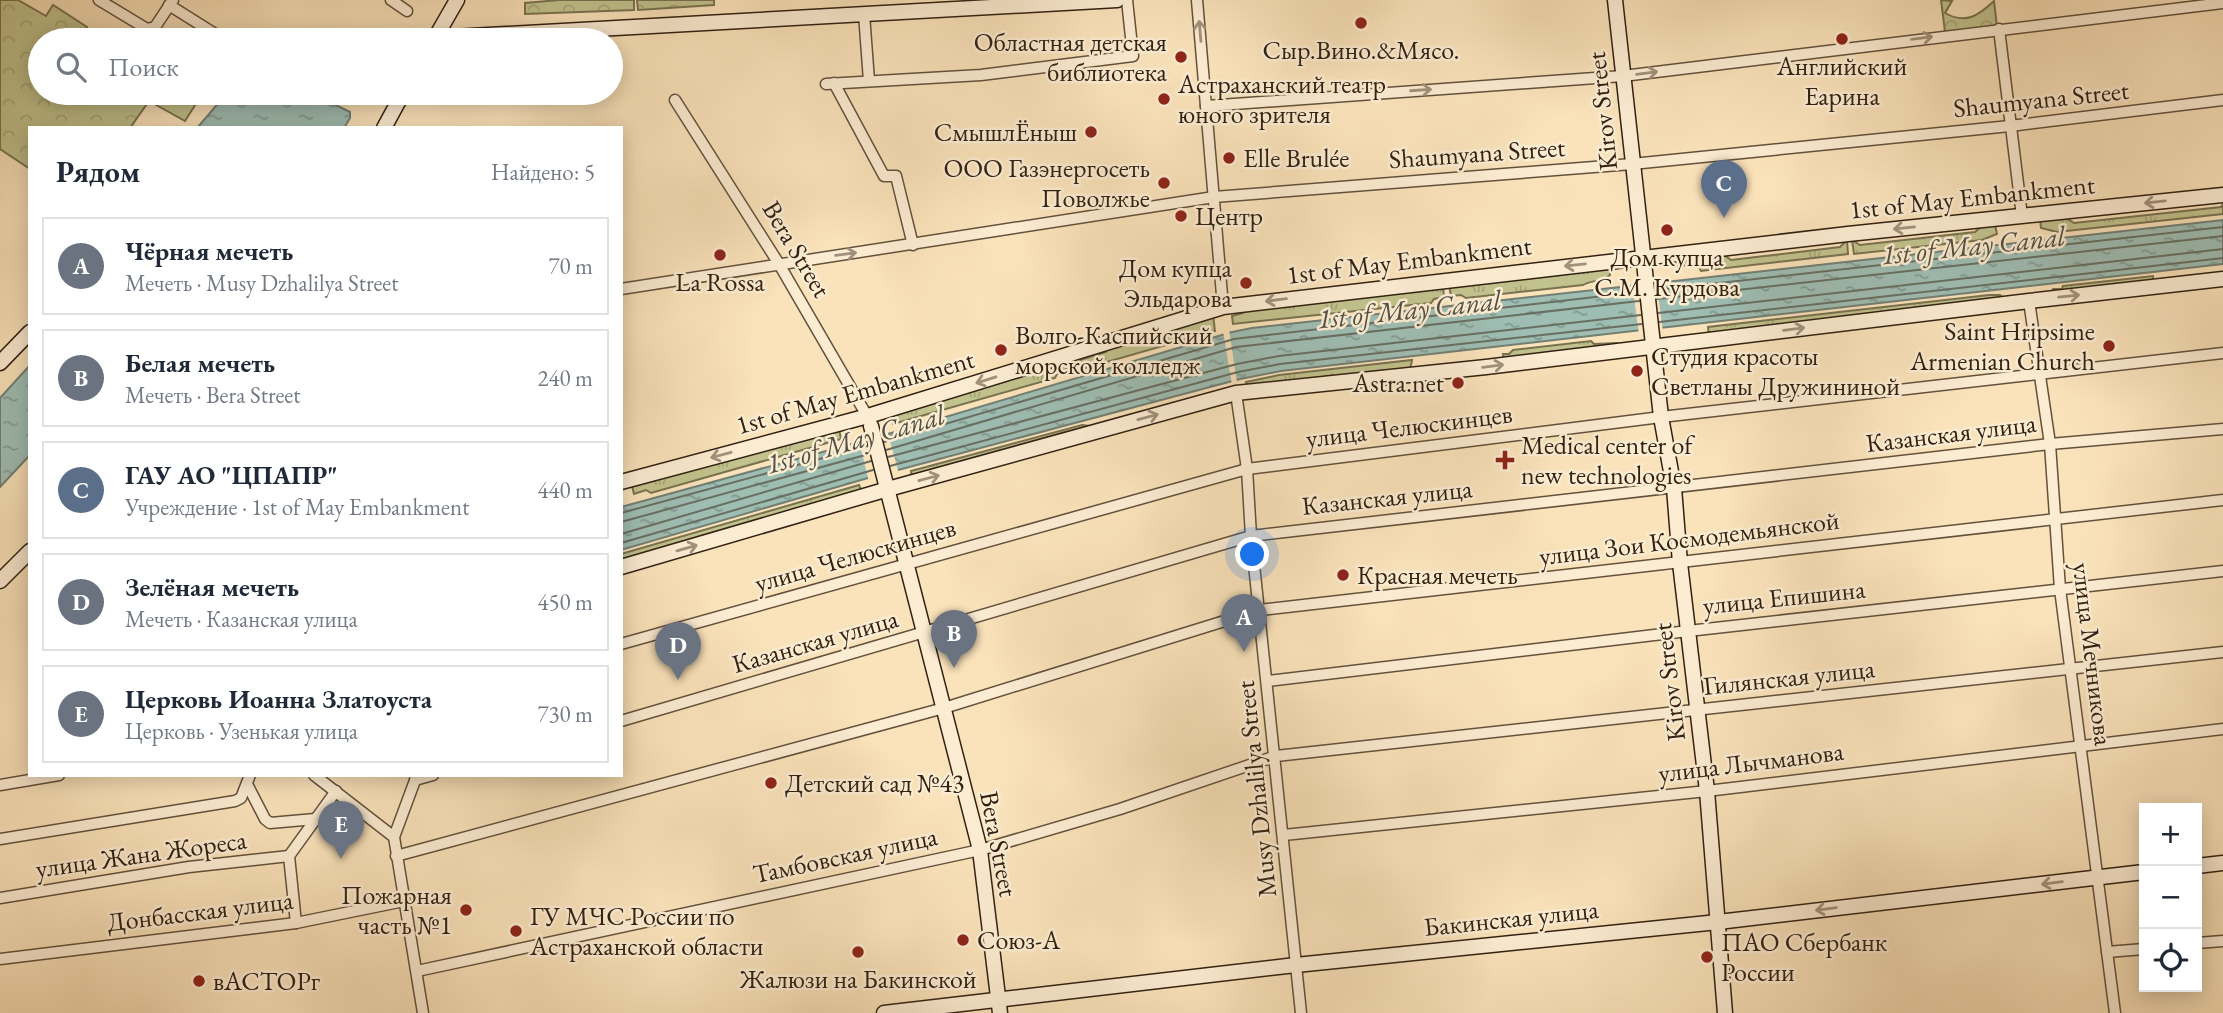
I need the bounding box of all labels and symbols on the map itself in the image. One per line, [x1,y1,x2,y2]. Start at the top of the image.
marker: Сыр.Вино.&Мясо. [1353,15,1369,31]
one-way arrow [1193,20,1206,43]
place label: Областная детская библиотека [974,25,1168,89]
marker: Английский Еарина [1834,31,1850,47]
one-way arrow [1910,32,1933,45]
place label: Сыр.Вино.&Мясо. [1263,33,1459,67]
marker: Областная детская библиотека [1173,49,1189,65]
place label: Английский Еарина [1776,49,1907,113]
street label: Kirov Street [1579,50,1625,172]
one-way arrow [1636,66,1658,79]
place label: Астраханский театр юного зрителя [1177,67,1386,131]
street label: Shaumyana Street [1951,73,2131,125]
one-way arrow [1409,84,1432,97]
marker: Астраханский театр юного зрителя [1156,91,1172,107]
place label: СмышлЁныш [934,115,1077,149]
marker: СмышлЁныш [1083,124,1099,140]
street label: Shaumyana Street [1388,130,1566,176]
place label: Elle Brulée [1243,141,1349,175]
marker: Elle Brulée [1221,150,1237,166]
place label: ООО Газэнергосеть Поволжье [943,151,1150,215]
pin: C [1701,160,1747,218]
street label: 1st of May Embankment [1848,167,2096,227]
marker: ООО Газэнергосеть Поволжье [1156,175,1172,191]
street label: Bera Street [755,194,839,304]
one-way arrow [2144,196,2167,209]
place label: Центр [1195,199,1263,233]
marker: Центр [1173,208,1189,224]
water label: 1st of May Canal [1879,217,2068,273]
marker: Дом купца С.М. Курдова [1659,222,1675,238]
one-way arrow [1894,222,1916,235]
street label: 1st of May Embankment [1285,228,1533,292]
place label: Дом купца С.М. Курдова [1594,240,1740,304]
marker: La Rossa [712,247,728,263]
one-way arrow [834,248,857,261]
place label: Дом купца Эльдарова [1119,251,1233,315]
one-way arrow [1564,259,1587,272]
place label: La Rossa [675,265,765,299]
marker: Дом купца Эльдарова [1238,275,1254,291]
water label: 1st of May Canal [1315,281,1504,337]
one-way arrow [2057,290,2080,303]
one-way arrow [1265,294,1288,307]
place label: Saint Hripsime Armenian Church [1909,314,2095,378]
place label: Волго-Каспийский морской колледж [1015,318,1213,382]
one-way arrow [1782,322,1805,335]
marker: Saint Hripsime Armenian Church [2101,338,2117,354]
place label: Студия красоты Светланы Дружининой [1651,339,1900,403]
street label: 1st of May Embankment [732,342,978,442]
marker: Волго-Каспийский морской колледж [993,342,1009,358]
one-way arrow [1482,360,1504,373]
marker: Студия красоты Светланы Дружининой [1629,363,1645,379]
place label: Astra.net [1351,366,1444,400]
one-way arrow [976,375,998,387]
marker: Astra.net [1450,375,1466,391]
water label: 1st of May Canal [761,396,950,482]
street label: улица Челюскинцев [1304,396,1514,456]
street label: Казанская улица [1864,406,2039,460]
one-way arrow [1137,410,1159,423]
place label: Medical center of new technologies [1521,428,1695,492]
one-way arrow [710,450,732,463]
marker: Medical center of new technologies [1495,450,1515,470]
one-way arrow [917,470,939,483]
street label: Казанская улица [1300,471,1475,523]
street label: улица Зои Космодемьянской [1537,503,1841,573]
street label: улица Челюскинцев [750,510,960,600]
your location [1235,537,1269,571]
one-way arrow [675,541,697,554]
place label: Красная мечеть [1357,558,1518,592]
street label: улица Мечникова [2065,561,2121,748]
marker: Красная мечеть [1335,567,1351,583]
street label: улица Епишина [1701,572,1867,622]
pin: A [1221,594,1267,652]
street label: Казанская улица [728,601,903,681]
pin: B [931,610,977,668]
street label: Kirov Street [1645,621,1693,743]
pin: D [655,622,701,680]
street label: Гилянская улица [1701,651,1877,703]
street label: Musy Dzhalilya Street [1228,679,1284,899]
street label: улица Лычманова [1656,734,1846,790]
place label: Детский сад №43 [785,766,965,800]
marker: Детский сад №43 [763,775,779,791]
street label: Bera Street [972,788,1026,900]
pin: E [318,801,364,859]
street label: Тамбовская улица [750,819,941,891]
street label: улица Жана Жореса [33,822,249,886]
one-way arrow [2041,876,2064,889]
place label: Пожарная часть №1 [341,878,452,942]
street label: Донбасская улица [105,883,296,939]
street label: Бакинская улица [1422,892,1601,944]
place label: ГУ МЧС России по Астраханской области [529,899,764,963]
marker: Пожарная часть №1 [458,902,474,918]
one-way arrow [1815,903,1838,916]
marker: ГУ МЧС России по Астраханской области [508,923,524,939]
place label: Союз-А [977,923,1061,957]
place label: ПАО Сбербанк России [1721,925,1888,989]
marker: Союз-А [955,932,971,948]
marker: Жалюзи на Бакинской [850,944,866,960]
marker: ПАО Сбербанк России [1699,949,1715,965]
place label: Жалюзи на Бакинской [738,962,977,996]
place label: вАСТОРг [213,964,320,998]
marker: вАСТОРг [191,973,207,989]

